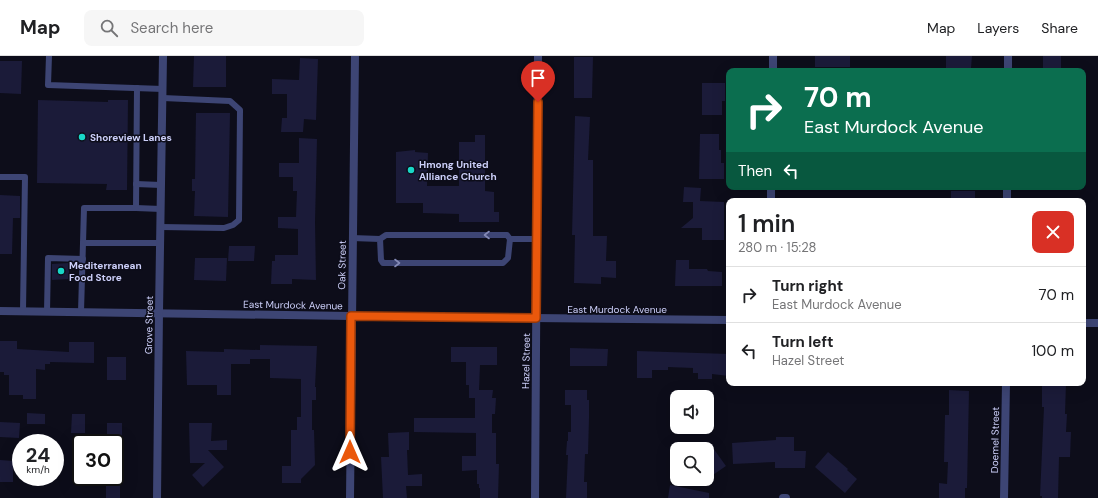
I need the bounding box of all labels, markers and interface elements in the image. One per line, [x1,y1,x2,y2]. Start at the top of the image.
search box [84,10,364,46]
text: Map [20,15,60,40]
icon: search [98,17,120,39]
text: Search here [130,18,213,38]
text: Map [927,19,955,37]
text: Layers [977,19,1019,37]
text: Share [1041,19,1078,37]
pin [521,61,555,102]
icon: arrive [527,67,549,89]
text: 70 m [804,79,872,116]
icon: right [738,84,790,136]
text: East Murdock Avenue [804,115,984,139]
place label: Shoreview Lanes [90,131,172,144]
marker: Shoreview Lanes [77,132,87,142]
place label: Hmong United Alliance Church [419,158,497,183]
icon: left [780,160,802,182]
text: Then [738,161,772,181]
marker: Hmong United Alliance Church [406,165,416,175]
text: 1 min [738,208,795,239]
button: close [1032,211,1074,253]
one-way arrow [484,231,490,239]
text: 280 m · 15:28 [738,239,816,256]
street label: Oak Street [335,240,349,290]
place label: Mediterranean Food Store [69,259,142,284]
one-way arrow [394,259,400,267]
marker: Mediterranean Food Store [56,266,66,276]
text: Turn right [772,276,843,296]
icon: right [738,284,760,306]
text: 70 m [1039,285,1074,305]
street label: Grove Street [142,296,156,354]
text: East Murdock Avenue [772,296,902,313]
street label: East Murdock Avenue [243,298,343,312]
street label: East Murdock Avenue [567,303,667,316]
text: Turn left [772,332,833,352]
street label: Hazel Street [519,333,533,389]
icon: left [738,340,760,362]
text: 100 m [1031,341,1074,361]
text: Hazel Street [772,352,844,369]
map controls [670,390,714,486]
button: sound [670,390,714,434]
street label: Doemel Street [988,407,1002,473]
position arrow [329,431,371,473]
speed limit sign: 30 [72,434,124,486]
text: 24 [26,442,50,468]
button: search [670,442,714,486]
text: km/h [26,463,50,476]

